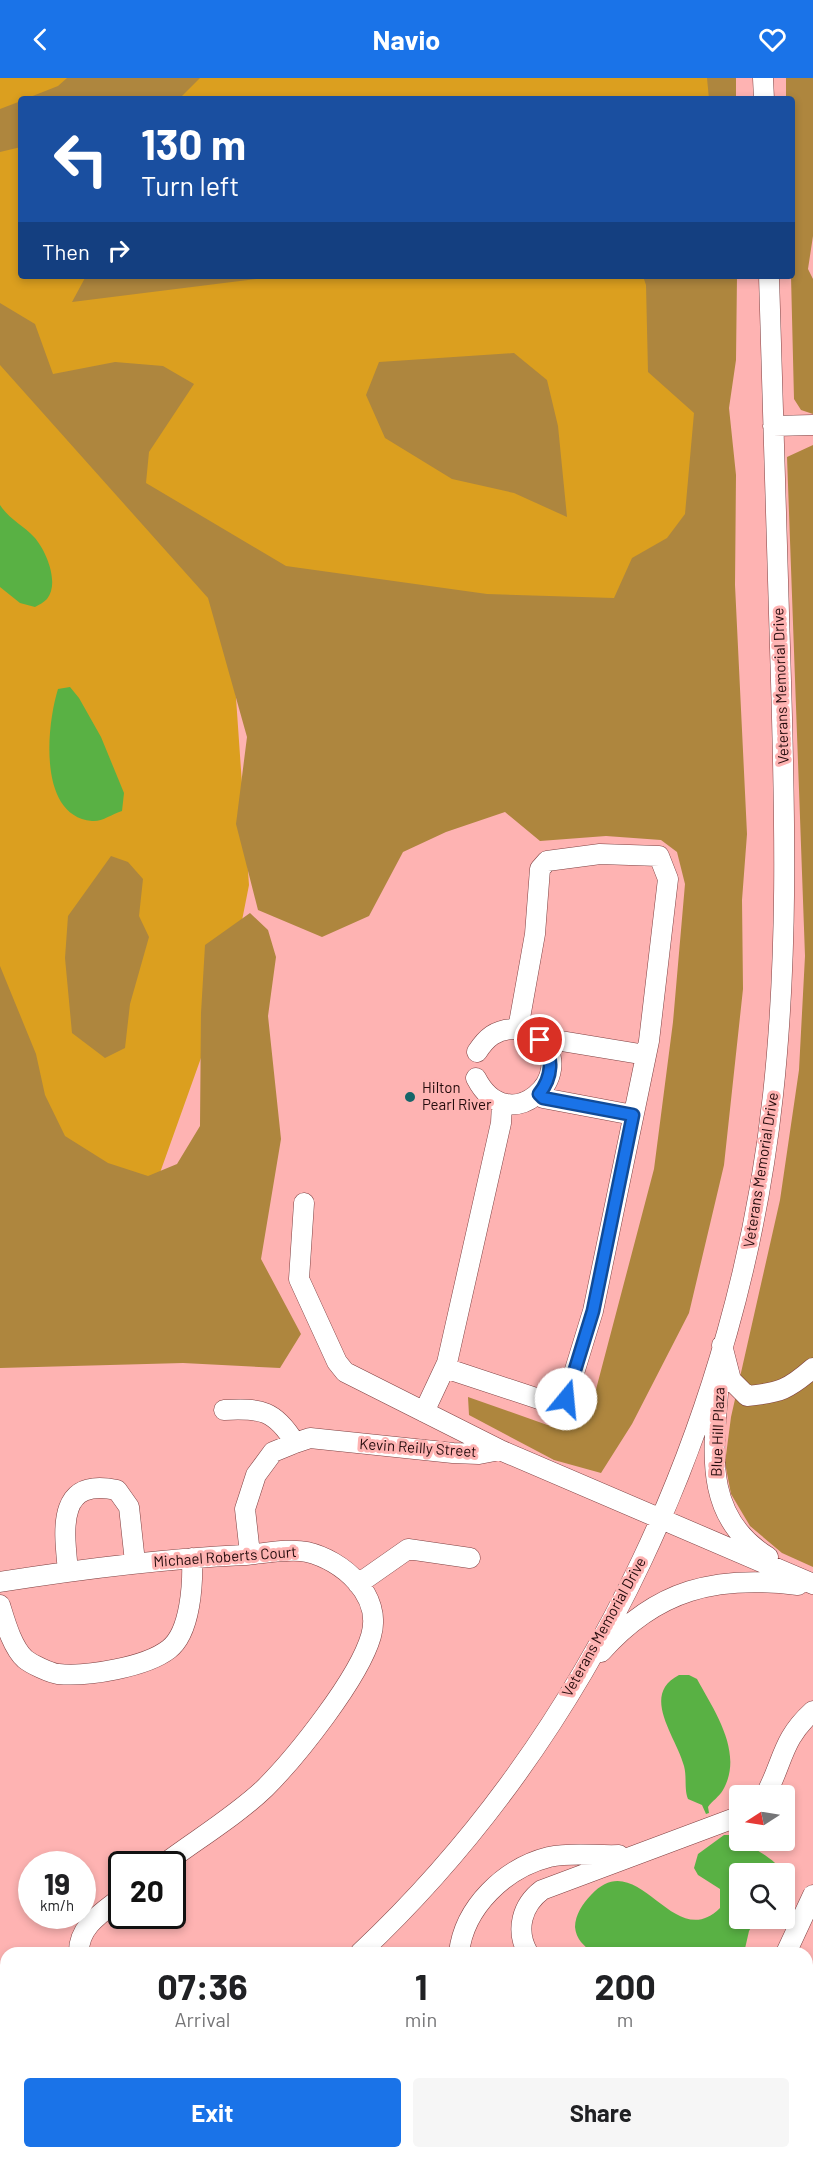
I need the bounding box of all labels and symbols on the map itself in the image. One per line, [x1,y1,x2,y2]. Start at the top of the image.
street label: Veterans Memorial Drive [768,607,792,765]
pin [514,1014,565,1065]
place label: Hilton Pearl River [422,1078,492,1113]
marker: Hilton Pearl River [403,1090,417,1104]
street label: Veterans Memorial Drive [739,1091,781,1249]
position arrow [534,1367,598,1431]
street label: Blue Hill Plaza [706,1387,728,1477]
street label: Kevin Reilly Street [359,1434,477,1460]
street label: Michael Roberts Court [153,1542,297,1570]
street label: Veterans Memorial Drive [557,1554,649,1699]
north arrow [729,1785,795,1851]
speed limit sign: 20 [108,1851,186,1929]

